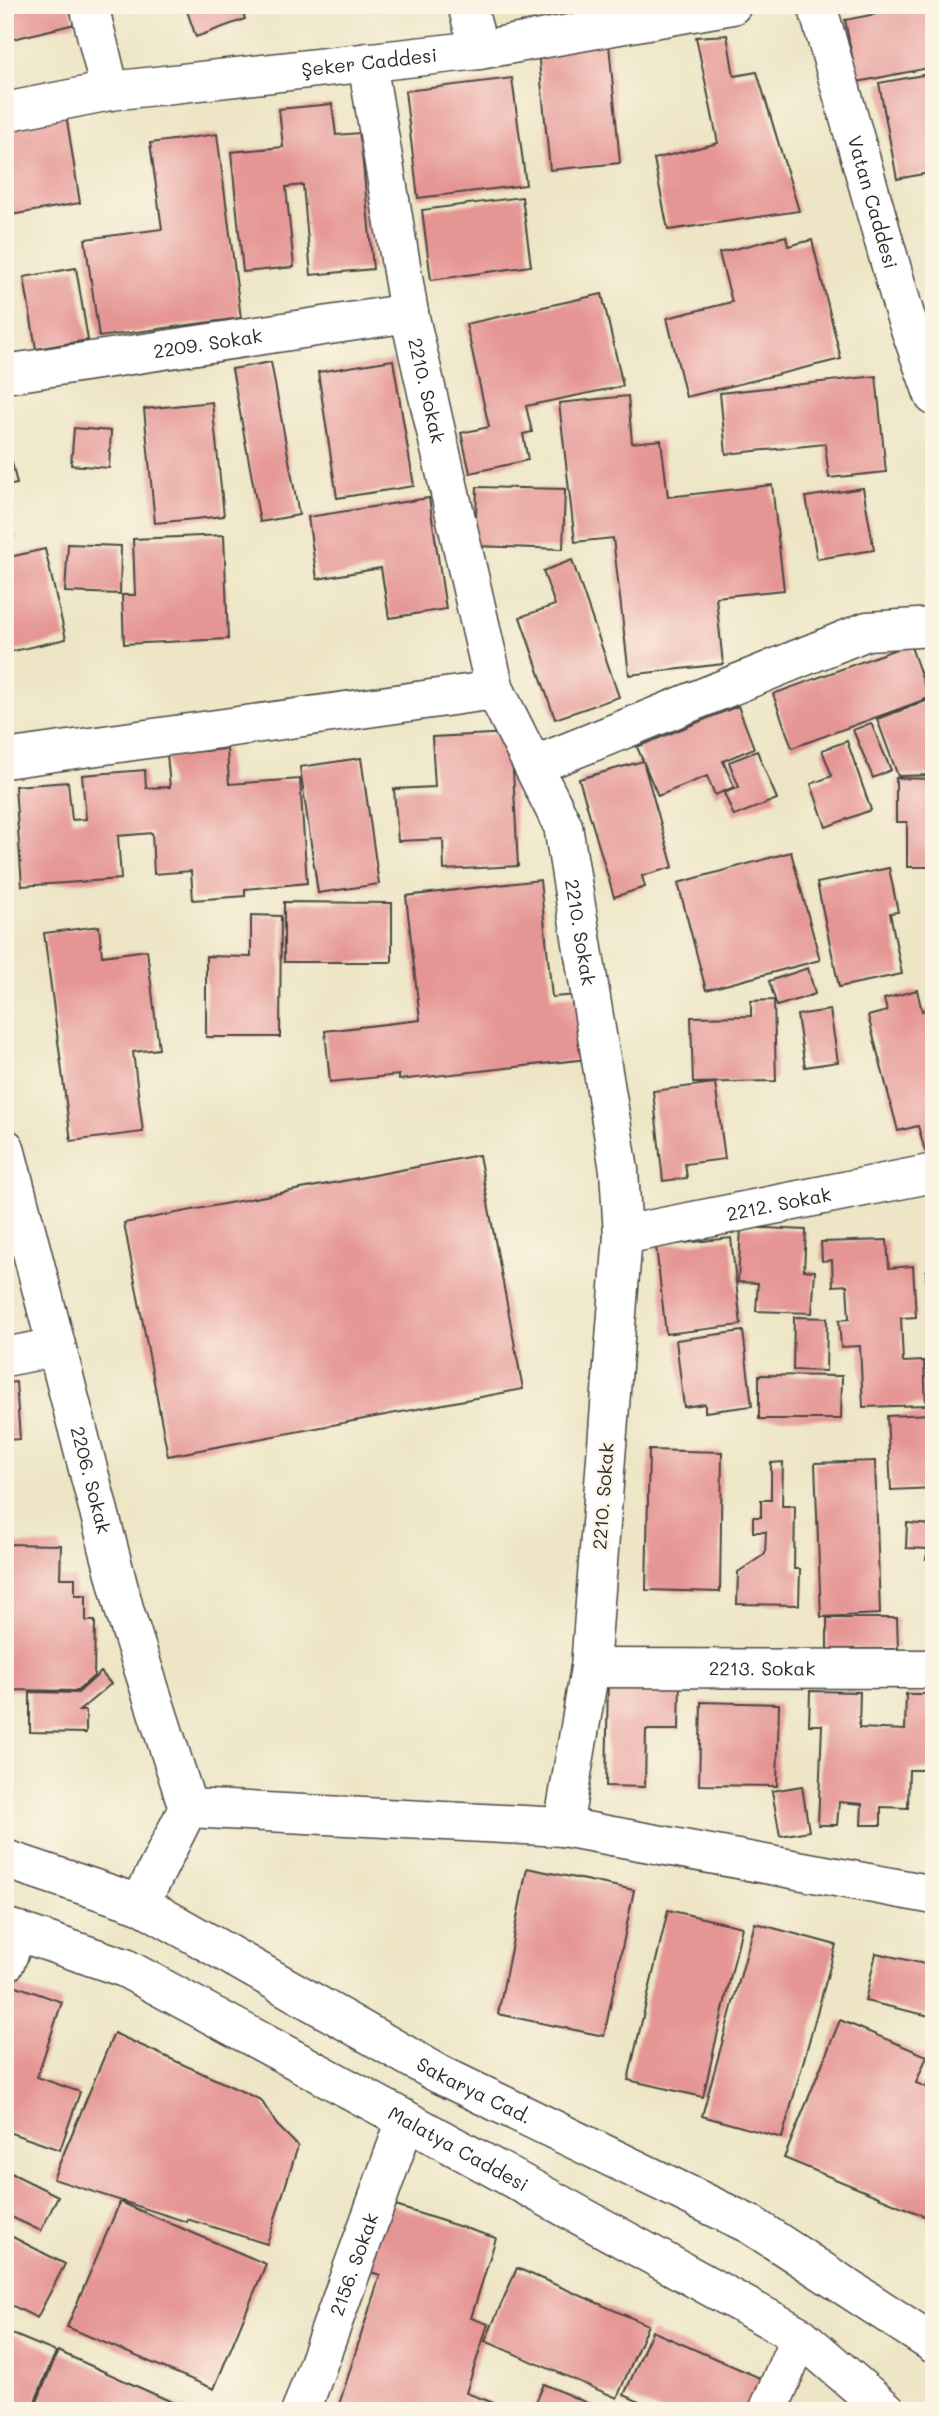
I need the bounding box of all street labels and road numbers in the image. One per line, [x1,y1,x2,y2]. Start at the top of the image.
street label: Şeker Caddesi [300,42,438,82]
street label: Vatan Caddesi [843,133,904,272]
street label: 2209. Sokak [151,322,264,363]
street label: 2210. Sokak [403,335,451,445]
street label: 2210. Sokak [560,877,602,987]
street label: 2212. Sokak [724,1181,833,1226]
street label: 2206. Sokak [65,1424,117,1536]
street label: 2210. Sokak [586,1442,619,1550]
street label: 2213. Sokak [709,1655,815,1681]
street label: Sakarya Cad. [412,2051,536,2129]
street label: Malatya Caddesi [384,2100,533,2197]
street label: 2156. Sokak [323,2209,383,2319]

